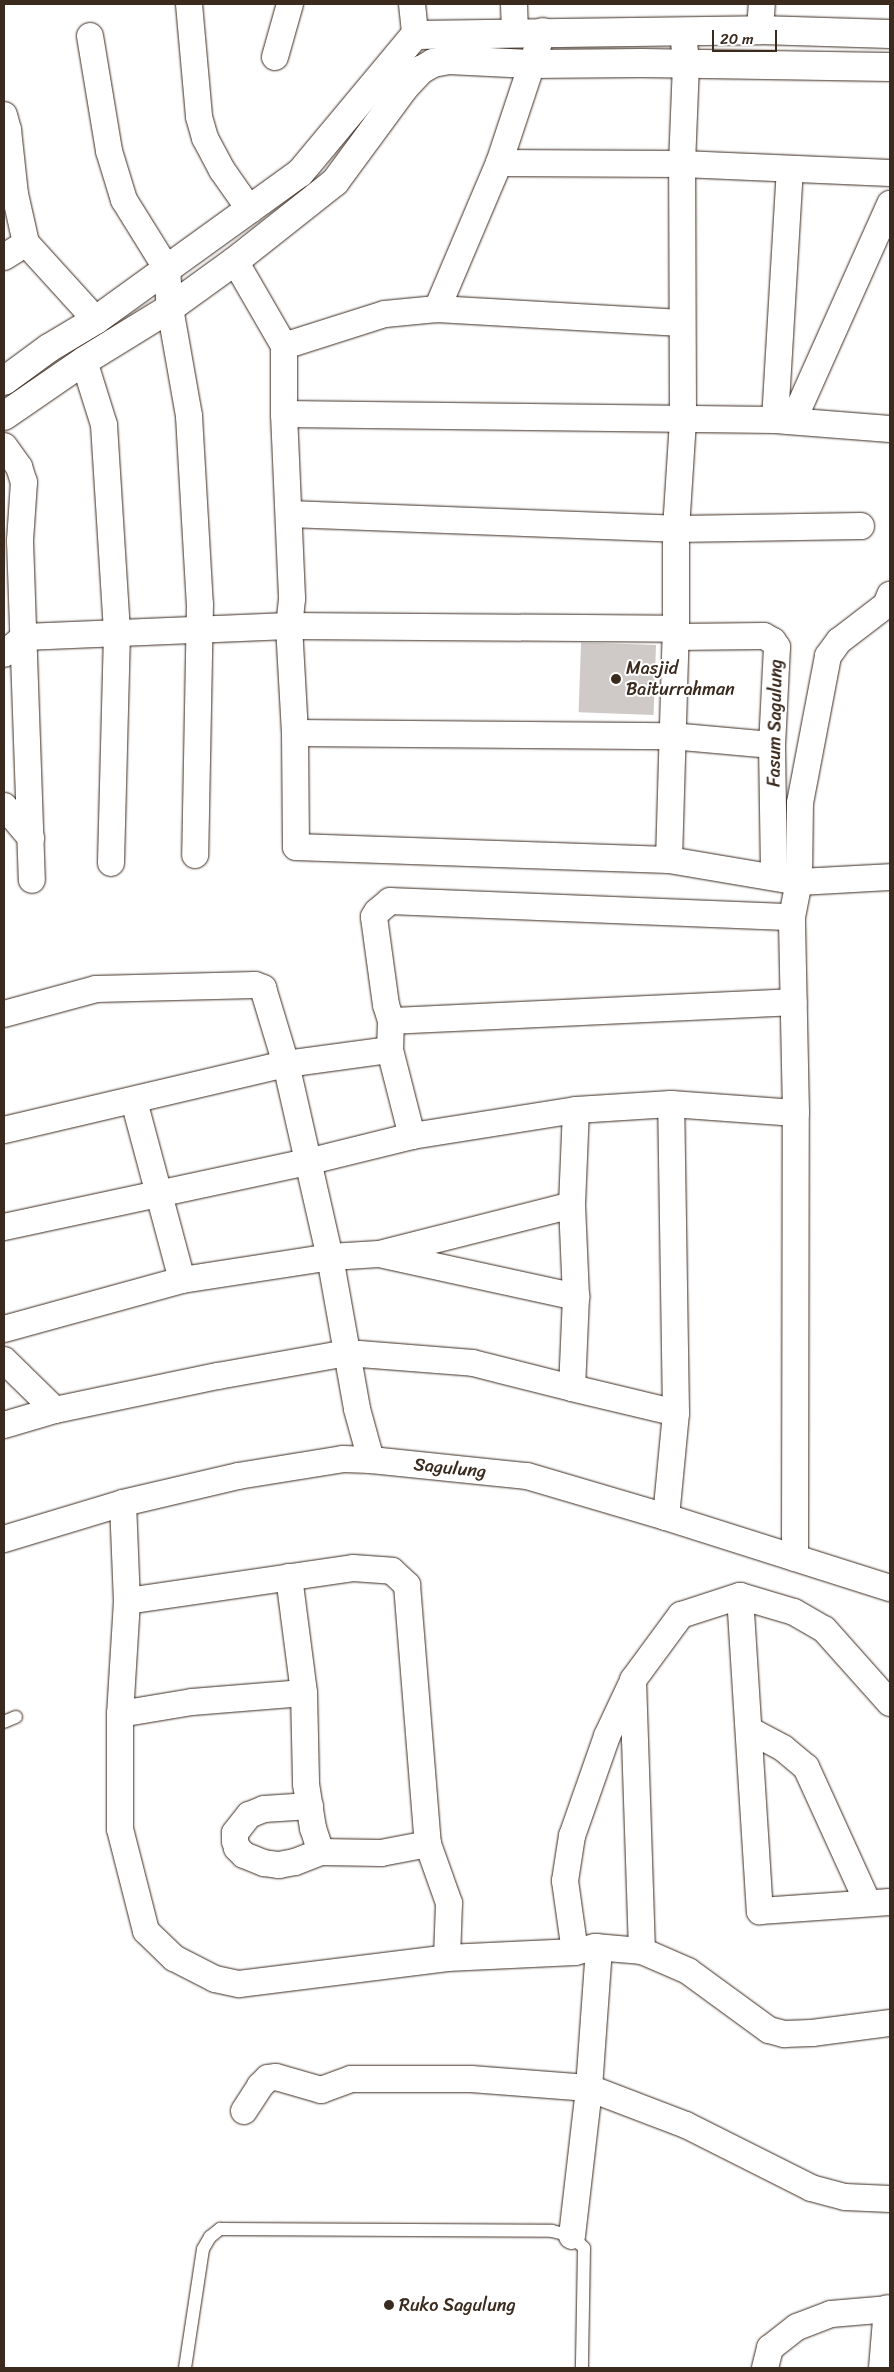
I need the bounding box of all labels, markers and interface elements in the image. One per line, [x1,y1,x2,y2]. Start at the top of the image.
scale bar [714,20,779,52]
text: 20 m [720,26,754,52]
place label: Masjid Baiturrahman [626,658,735,701]
street label: Fasum Sagulung [763,659,787,787]
marker: Masjid Baiturrahman [610,673,622,685]
street label: Sagulung [413,1453,487,1483]
place label: Ruko Sagulung [399,2294,516,2316]
marker: Ruko Sagulung [383,2299,395,2311]

